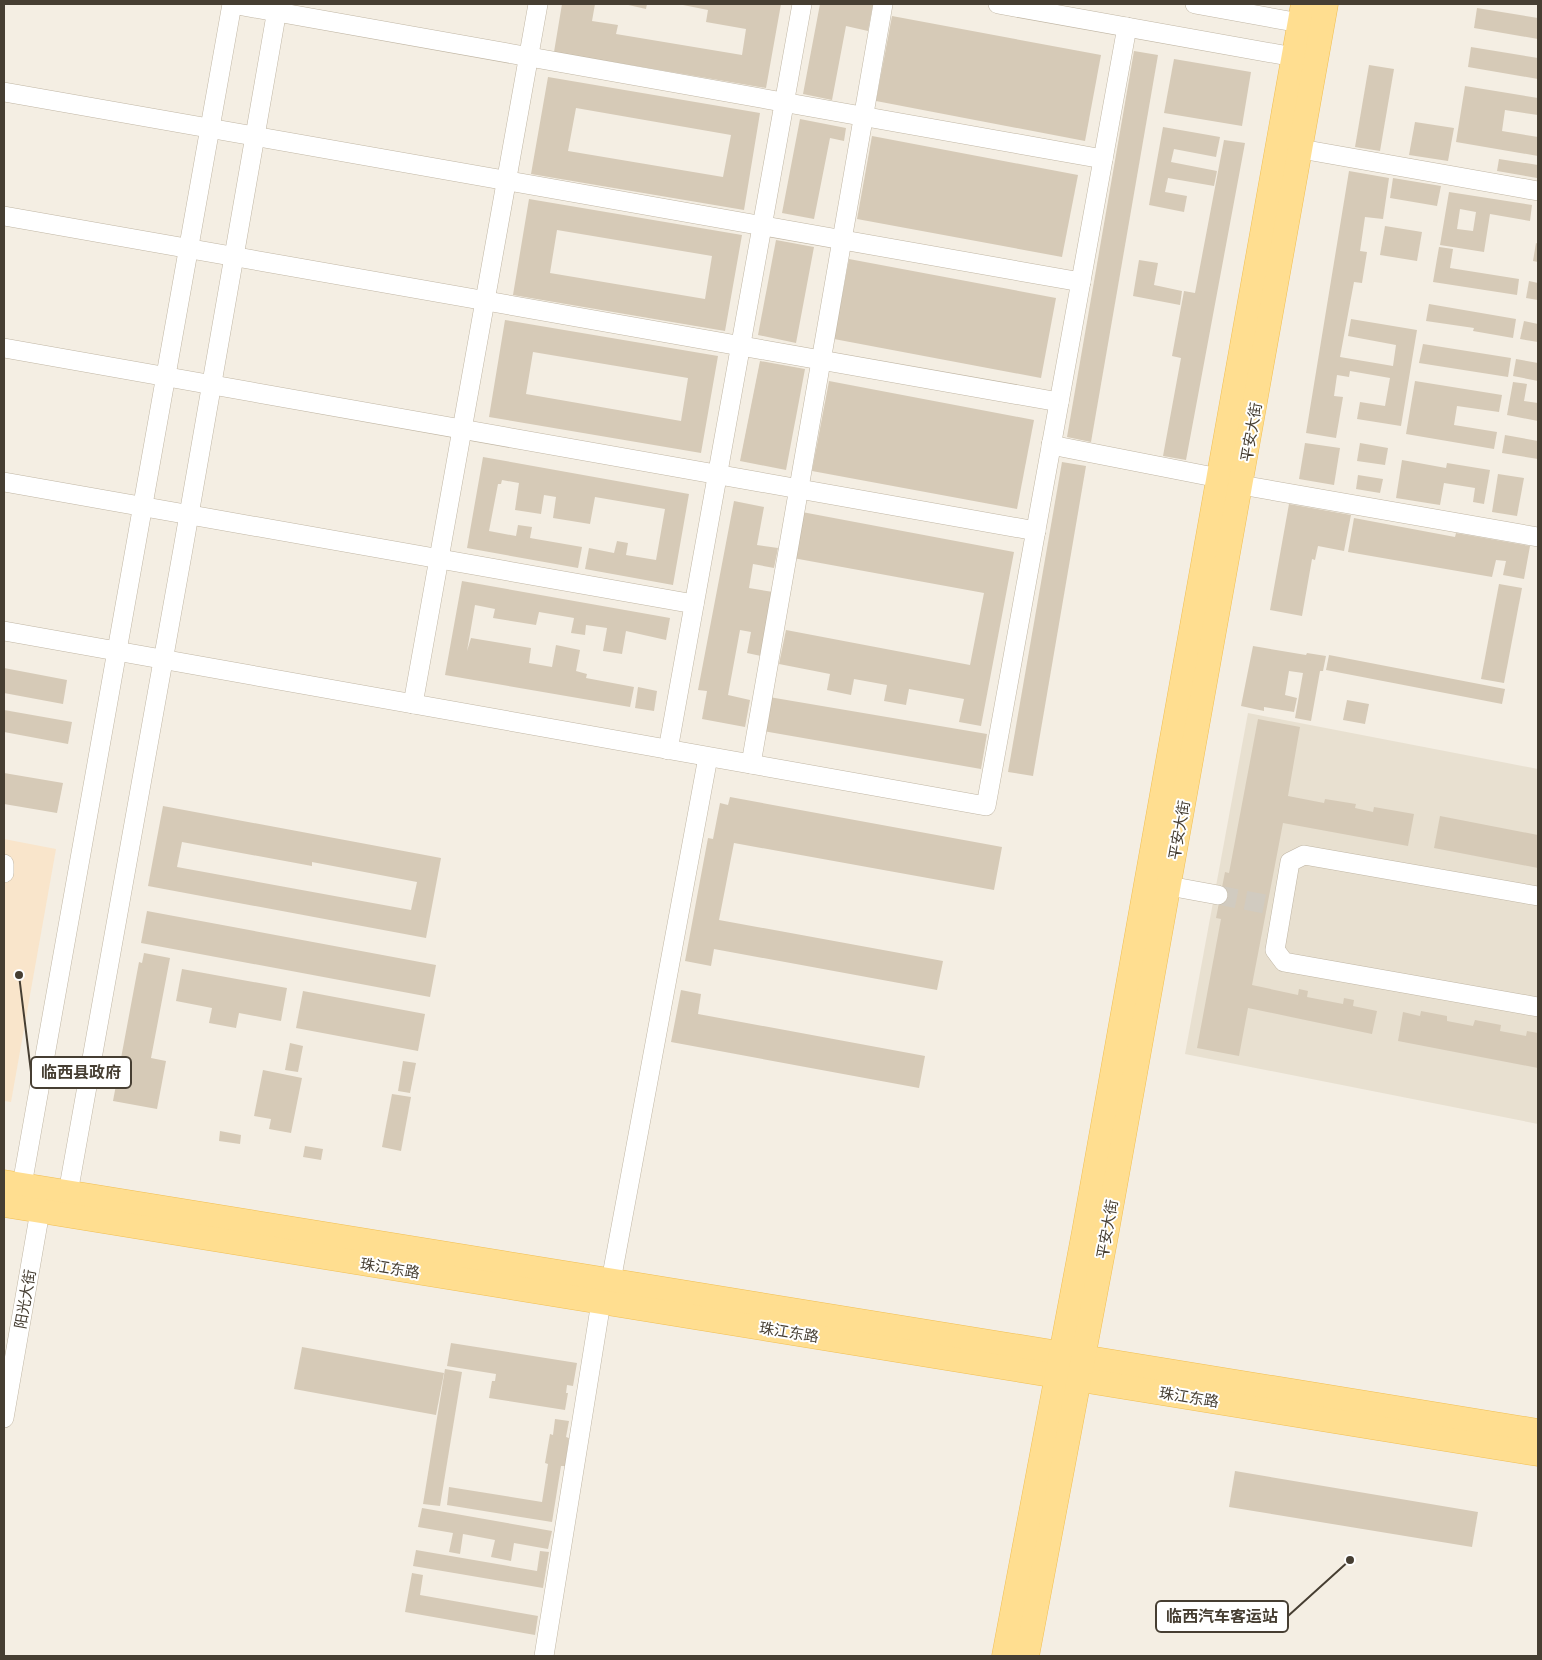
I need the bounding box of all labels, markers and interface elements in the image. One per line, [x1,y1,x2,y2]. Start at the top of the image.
street label: 平安大街 [1236,401,1266,463]
street label: 平安大街 [1164,799,1194,861]
callout: 临西县政府 [31,1057,131,1088]
text: 临西县政府 [41,1062,121,1082]
street label: 平安大街 [1092,1198,1122,1260]
street label: 珠江东路 [359,1254,421,1282]
street label: 阳光大街 [10,1268,40,1330]
street label: 珠江东路 [758,1318,820,1346]
street label: 珠江东路 [1158,1383,1220,1411]
callout: 临西汽车客运站 [1156,1601,1288,1632]
text: 临西汽车客运站 [1166,1606,1278,1626]

